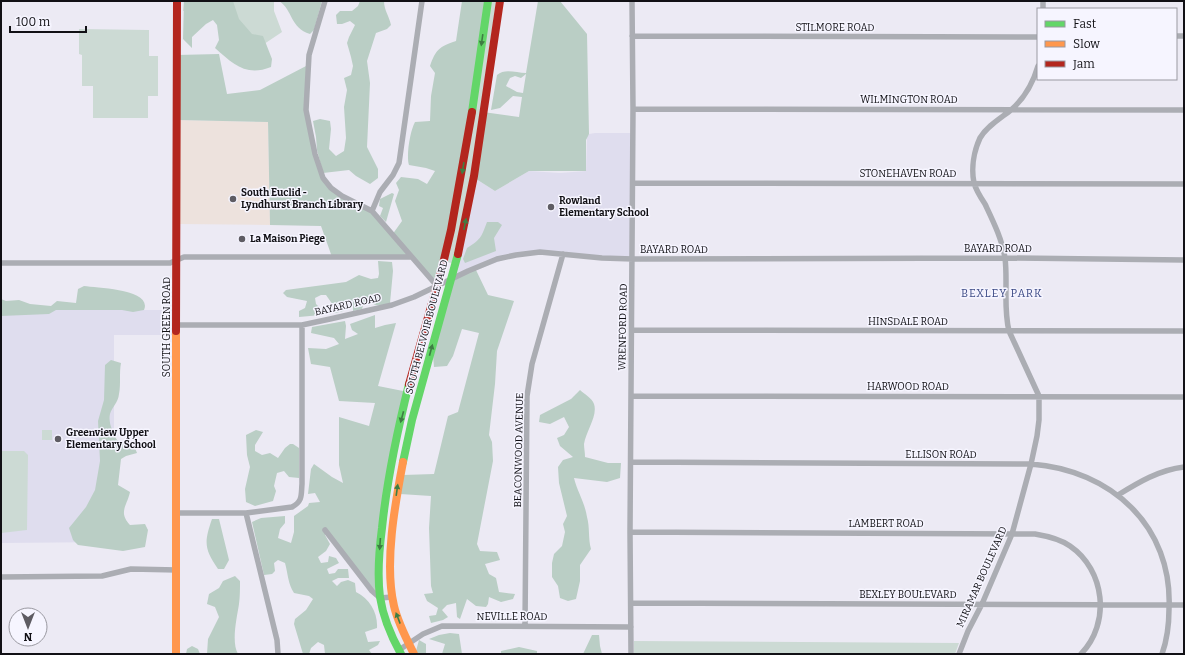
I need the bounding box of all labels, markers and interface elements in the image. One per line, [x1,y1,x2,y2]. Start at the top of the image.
scale bar [10,8,86,34]
legend [1037,8,1177,80]
text: 100 m [16,15,51,29]
text: Fast [1073,17,1097,31]
street label: STILMORE ROAD [795,22,875,34]
one-way arrow [479,34,485,46]
text: Slow [1073,37,1100,51]
text: Jam [1072,57,1095,71]
street label: WILMINGTON ROAD [860,94,958,106]
one-way arrow [460,162,466,174]
street label: STONEHAVEN ROAD [859,168,957,180]
place label: South Euclid - Lyndhurst Branch Library [241,187,364,211]
marker: South Euclid - Lyndhurst Branch Library [228,194,238,204]
place label: Rowland Elementary School [559,195,649,219]
marker: Rowland Elementary School [546,202,556,212]
one-way arrow [462,218,468,231]
place label: La Maison Piege [250,233,326,245]
marker: La Maison Piege [237,234,247,244]
street label: BAYARD ROAD [964,243,1032,255]
street label: BAYARD ROAD [640,244,708,256]
street label: SOUTH BELVOIR BOULEVARD [403,258,451,396]
street label: SOUTH GREEN ROAD [161,277,173,377]
street label: WRENFORD ROAD [616,283,630,371]
district label: BEXLEY PARK [961,287,1043,300]
street label: BAYARD ROAD [314,292,382,318]
street label: HINSDALE ROAD [868,316,948,328]
one-way arrow [428,344,434,356]
street label: HARWOOD ROAD [867,381,949,393]
street label: BEACONWOOD AVENUE [512,393,526,507]
one-way arrow [398,410,404,423]
place label: Greenview Upper Elementary School [66,427,156,451]
marker: Greenview Upper Elementary School [53,434,63,444]
street label: ELLISON ROAD [905,449,977,461]
one-way arrow [394,484,400,496]
street label: LAMBERT ROAD [848,518,924,530]
street label: MIRAMAR BOULEVARD [954,525,1010,629]
one-way arrow [376,538,383,550]
street label: BEXLEY BOULEVARD [859,589,957,601]
north arrow [8,607,48,647]
street label: NEVILLE ROAD [477,611,547,623]
one-way arrow [395,612,401,624]
text: N [23,630,32,643]

